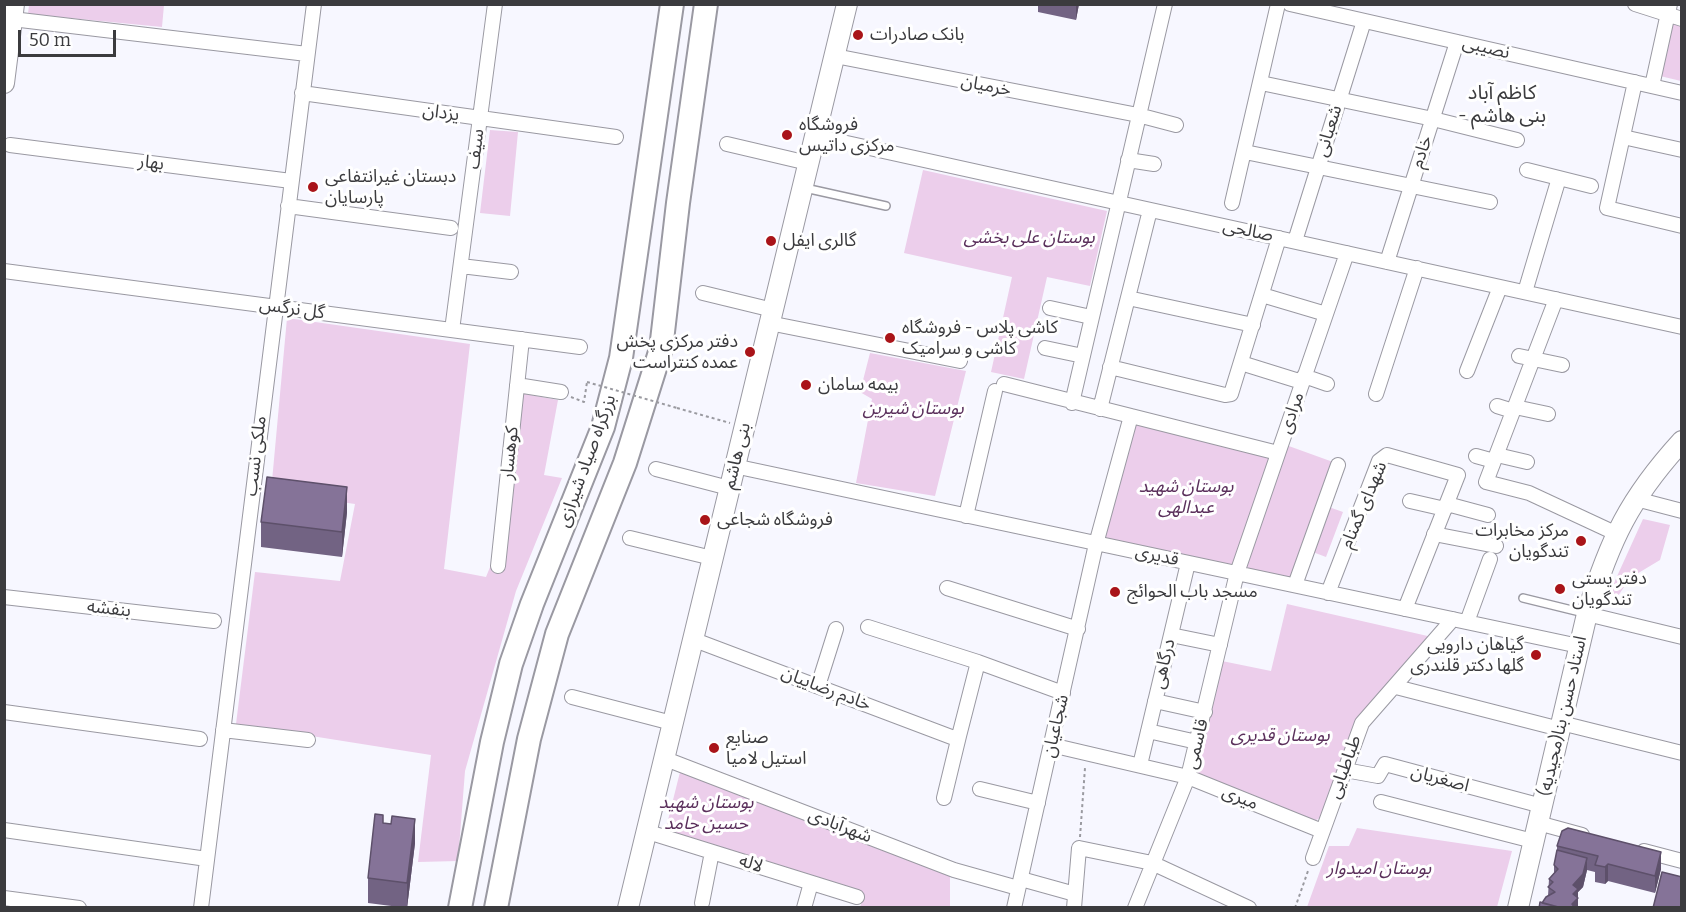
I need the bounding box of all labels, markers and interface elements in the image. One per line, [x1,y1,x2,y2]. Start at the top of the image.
scale bar [21,18,118,56]
place label: بانک صادرات [870,24,964,46]
marker: بانک صادرات [851,28,865,42]
text: 50 m [29,29,71,51]
street label: نصیبی [1460,32,1512,64]
street label: خرمیان [959,71,1013,101]
district label: کاظم آباد - بنی هاشم [1458,81,1546,128]
street label: یزدان [421,100,461,126]
street label: شعبانی [1311,103,1347,159]
place label: فروشگاه مرکزی داتیس [799,114,894,156]
street label: سیف [463,128,489,170]
marker: فروشگاه مرکزی داتیس [780,128,794,142]
street label: خادم [1407,133,1437,171]
street label: بهار [137,151,165,175]
place label: دبستان غیرانتفاعی پارسایان [325,166,456,208]
marker: دبستان غیرانتفاعی پارسایان [306,180,320,194]
street label: صالحی [1221,215,1275,247]
park label: بوستان علی بخشی [963,227,1095,249]
place label: گالری ایفل [783,230,856,252]
marker: گالری ایفل [764,234,778,248]
street label: گل نرگس [258,294,326,324]
place label: کاشی پلاس - فروشگاه کاشی و سرامیک [902,317,1058,360]
place label: دفتر مرکزی پخش عمده کنتراست [617,331,738,374]
marker: کاشی پلاس - فروشگاه کاشی و سرامیک [883,331,897,345]
marker: دفتر مرکزی پخش عمده کنتراست [743,345,757,359]
place label: بیمه سامان [818,374,899,396]
marker: بیمه سامان [799,378,813,392]
street label: مرادی [1275,389,1309,437]
street label: بزرگراه صیاد شیرازی [553,392,621,530]
park label: بوستان شیرین [862,398,964,420]
street label: ملکی نسب [240,415,272,497]
street label: بنی هاشم [718,421,756,491]
street label: کوهسار [496,425,524,481]
street label: شهدای گمنام [1336,458,1392,552]
park label: بوستان شهید عبدالهی [1139,476,1233,518]
place label: فروشگاه شجاعی [717,509,833,531]
marker: فروشگاه شجاعی [698,513,712,527]
place label: مرکز مخابرات تندگویان [1475,520,1569,562]
marker: مرکز مخابرات تندگویان [1574,534,1588,548]
street label: قدیری [1133,541,1181,571]
place label: دفتر پستی تندگویان [1572,568,1647,610]
place label: مسجد باب الحوائج [1127,581,1258,603]
marker: دفتر پستی تندگویان [1553,582,1567,596]
marker: مسجد باب الحوائج [1108,585,1122,599]
street label: بنفشه [86,596,132,622]
place label: گیاهان دارویی گلها دکتر قلندری [1410,634,1524,676]
street label: استاد حسن بنا(مجیدیه) [1534,634,1592,798]
street label: درگاهی [1148,637,1180,691]
marker: گیاهان دارویی گلها دکتر قلندری [1529,648,1543,662]
street label: خادم رضاییان [778,662,874,716]
street label: شجاعیان [1038,692,1074,760]
street label: قاسمی [1180,717,1214,771]
park label: بوستان قدیری [1230,725,1330,747]
place label: صنایع استیل لامیا [726,727,806,770]
street label: طباطبایی [1324,732,1366,802]
marker: صنایع استیل لامیا [707,741,721,755]
street label: اصغریان [1408,761,1472,797]
street label: میری [1219,781,1261,815]
park label: بوستان شهید حسین جامد [659,792,753,834]
street label: شهرآبادی [805,804,875,848]
street label: لاله [736,850,766,878]
park label: بوستان امیدوار [1327,858,1431,880]

